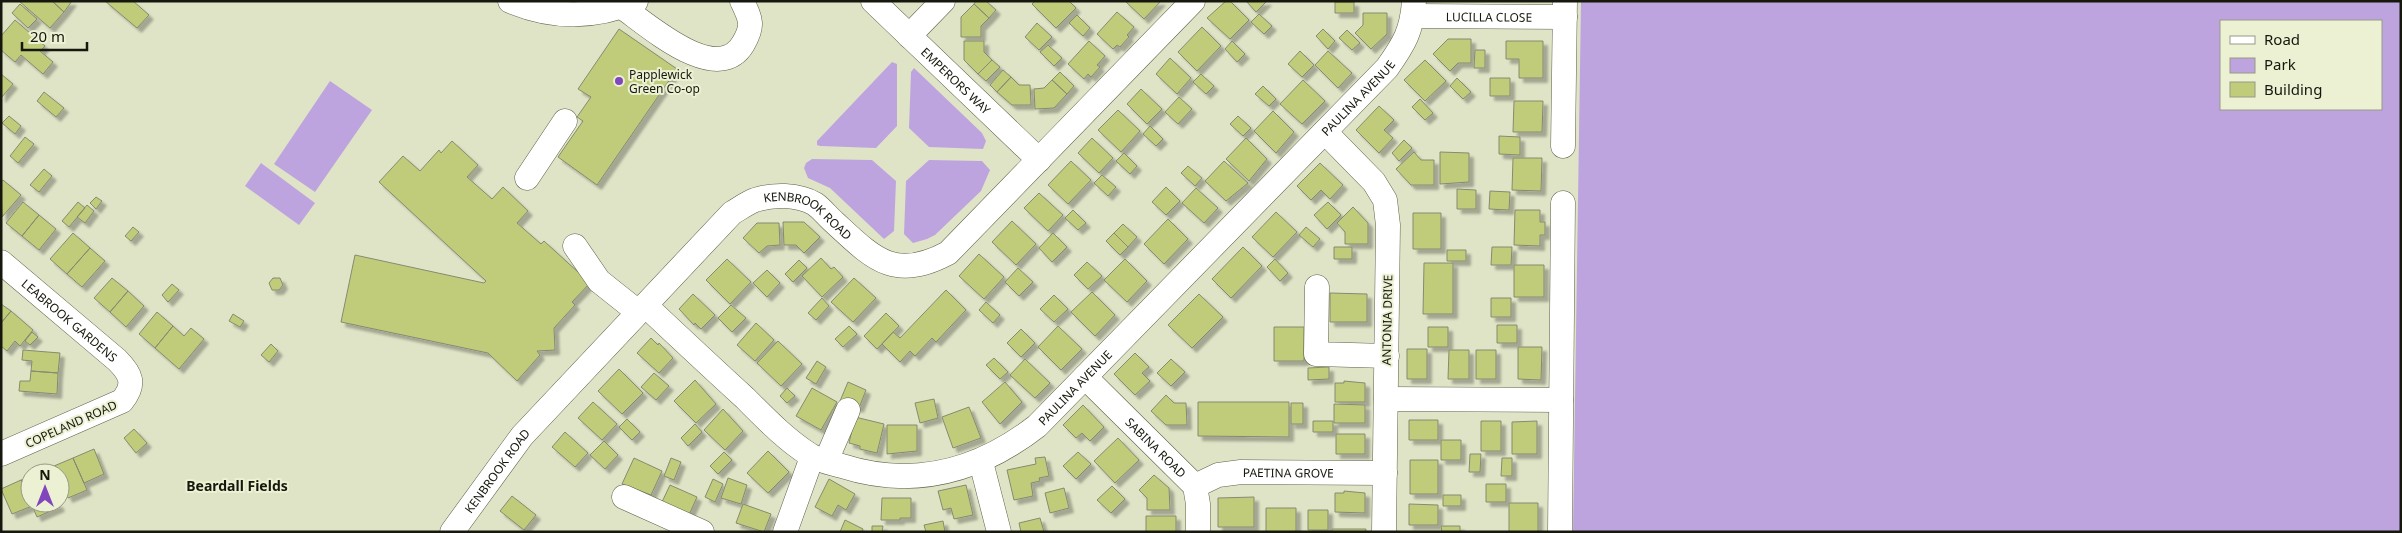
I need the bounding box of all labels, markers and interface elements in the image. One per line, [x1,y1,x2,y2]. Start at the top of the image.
street label: LUCILLA CLOSE [1446,8,1532,25]
scale bar [22,20,88,52]
legend [2220,20,2382,110]
text: 20 m [30,26,65,46]
text: Road [2264,29,2300,49]
street label: EMPERORS WAY [918,43,995,118]
text: Park [2264,54,2296,74]
street label: PAULINA AVENUE [1317,57,1399,139]
place label: Papplewick Green Co-op [629,66,700,97]
marker: Papplewick Green Co-op [613,75,625,87]
text: Building [2264,79,2322,99]
street label: KENBROOK ROAD [762,187,856,243]
street label: ANTONIA DRIVE [1378,274,1396,366]
street label: LEABROOK GARDENS [18,275,121,366]
street label: PAULINA AVENUE [1034,346,1116,429]
street label: COPELAND ROAD [22,396,120,452]
street label: SABINA ROAD [1122,414,1190,481]
street label: KENBROOK ROAD [460,424,534,516]
north arrow [20,463,70,513]
street label: PAETINA GROVE [1243,464,1334,481]
text: N [39,465,51,484]
district label: Beardall Fields [186,476,288,495]

